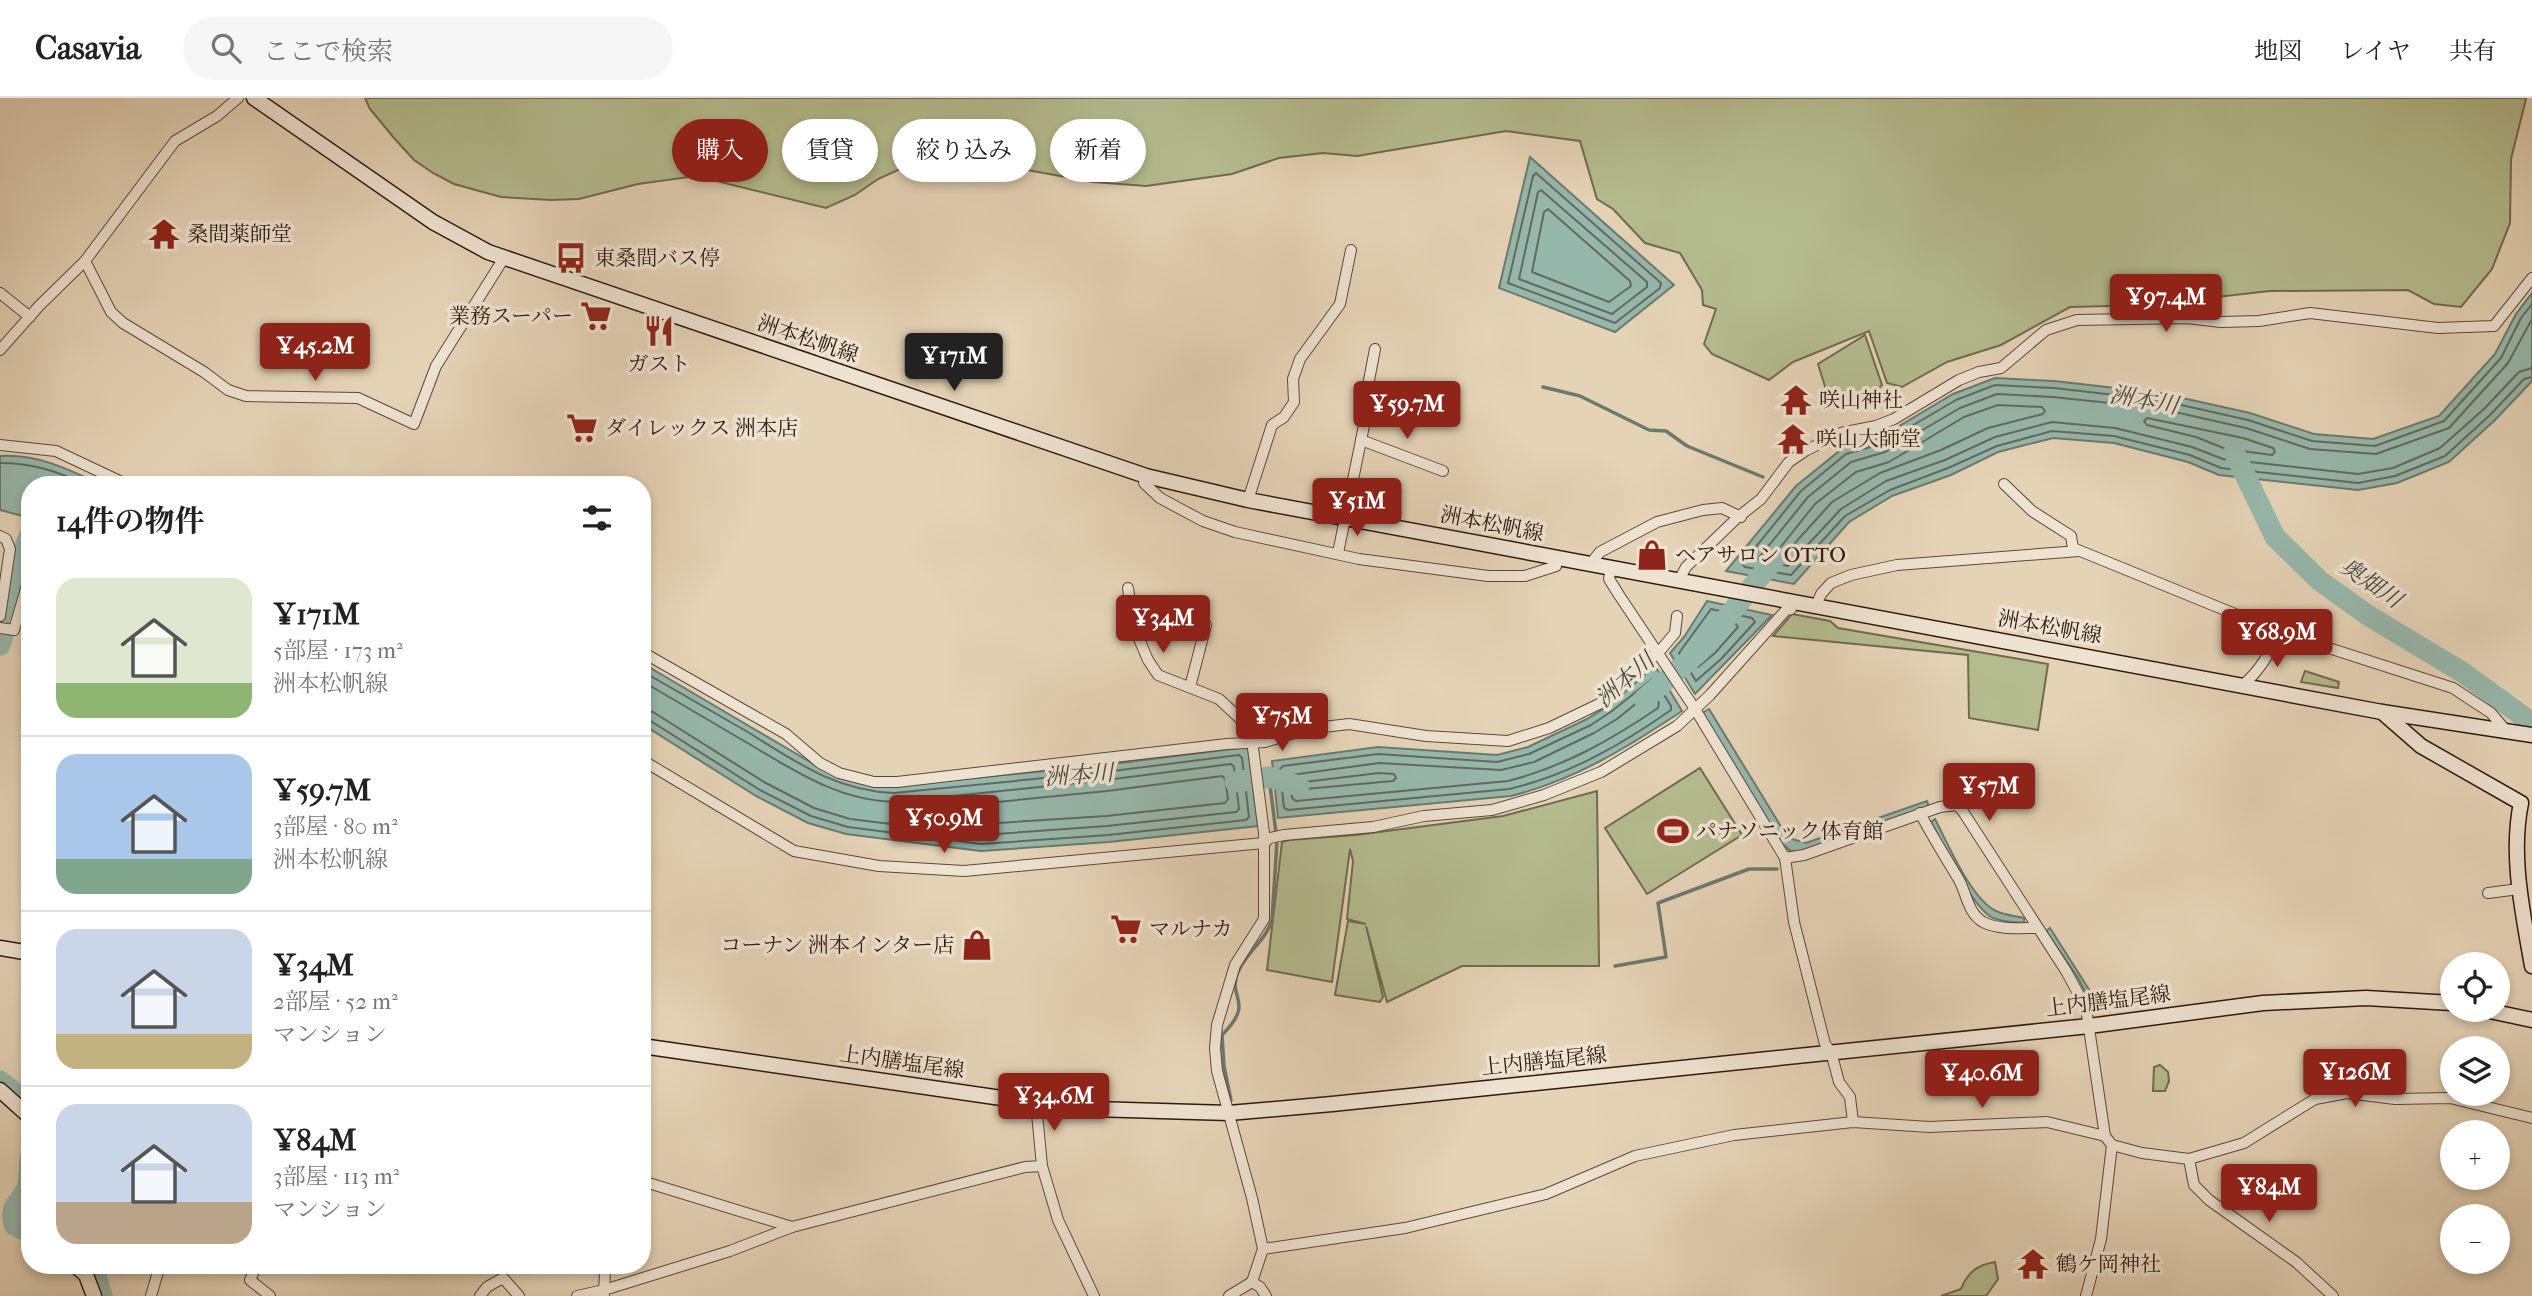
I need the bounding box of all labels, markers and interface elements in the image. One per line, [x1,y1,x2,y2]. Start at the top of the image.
search box [183,17,673,80]
text: Casavia [35,29,141,68]
icon: search [207,29,245,67]
text: ここで検索 [263,36,393,67]
text: 地図 [2254,37,2302,65]
text: レイヤ [2340,37,2411,65]
text: 共有 [2449,37,2497,65]
chip: 購入 [672,119,768,182]
chip: 賃貸 [782,119,878,182]
chip: 絞り込み [892,119,1036,182]
chip: 新着 [1050,119,1146,182]
temple icon: 桑間薬師堂 [147,217,181,251]
place label: 桑間薬師堂 [187,222,292,246]
bus stop icon: 東桑間バス停 [554,241,588,275]
place label: 東桑間バス停 [594,246,720,270]
pin: ¥97.4M [2109,274,2223,334]
text: ¥97.4M [2126,283,2206,310]
supermarket icon: 業務スーパー [579,299,613,333]
place label: 業務スーパー [449,304,573,328]
street label: 洲本松帆線 [754,311,862,367]
restaurant icon: ガスト [642,314,676,348]
pin: ¥45.2M [258,324,372,383]
text: ¥45.2M [276,332,354,359]
pin: ¥171M [905,334,1003,393]
text: ¥171M [921,342,987,369]
place label: ガスト [628,352,691,376]
water label: 洲本川 [2108,381,2183,420]
pin: ¥59.7M [1350,382,1464,441]
temple icon: 咲山神社 [1779,383,1813,417]
place label: 咲山神社 [1819,388,1903,412]
text: ¥59.7M [1369,390,1445,417]
supermarket icon: ダイレックス 洲本店 [565,411,599,445]
place label: ダイレックス 洲本店 [605,416,798,440]
temple icon: 咲山大師堂 [1776,422,1810,456]
place label: 咲山大師堂 [1816,427,1921,451]
pin: ¥51M [1316,478,1398,538]
text: ¥51M [1328,487,1386,514]
icon: filters [578,499,616,537]
street label: 洲本松帆線 [1438,502,1546,546]
text: 14件の物件 [56,504,204,539]
shop icon: ヘアサロン OTTO [1635,538,1669,572]
place label: ヘアサロン OTTO [1675,543,1846,567]
water label: 奥畑川 [2335,553,2410,615]
pin: ¥34M [1122,596,1204,655]
text: ¥171M [273,597,360,632]
text: ¥34M [1132,604,1194,631]
icon: home [112,606,196,690]
street label: 洲本松帆線 [1996,606,2104,648]
pin: ¥68.9M [2220,610,2334,669]
text: ¥68.9M [2237,618,2317,645]
text: 5部屋 · 173 m² [273,637,403,664]
water label: 洲本川 [1590,645,1662,713]
text: 洲本松帆線 [273,670,388,697]
pin: ¥75M [1241,694,1323,753]
text: ¥75M [1252,702,1312,729]
water label: 洲本川 [1044,759,1117,791]
pin: ¥57M [1948,764,2030,823]
text: ¥57M [1959,772,2019,799]
text: ¥59.7M [273,773,371,808]
icon: home [112,782,196,866]
pin: ¥50.9M [887,796,1001,855]
text: ¥50.9M [905,804,983,831]
text: 3部屋 · 80 m² [273,813,398,840]
sports icon: パナソニック体育館 [1656,814,1690,848]
place label: パナソニック体育館 [1696,819,1884,843]
text: 洲本松帆線 [273,846,388,873]
supermarket icon: マルナカ [1109,912,1143,946]
place label: マルナカ [1149,917,1233,941]
shop icon: コーナン 洲本インター店 [960,928,994,962]
place label: コーナン 洲本インター店 [720,933,954,957]
text: ¥34M [273,948,354,983]
map controls [2440,952,2510,1274]
button: locate [2440,952,2510,1022]
icon: home [112,957,196,1041]
street label: 上内膳塩尾線 [2044,981,2172,1021]
text: 2部屋 · 52 m² [273,988,398,1015]
text: マンション [273,1021,387,1048]
button: layers [2440,1036,2510,1106]
street label: 上内膳塩尾線 [838,1041,966,1083]
street label: 上内膳塩尾線 [1480,1042,1608,1080]
pin: ¥126M [2306,1049,2404,1109]
pin: ¥40.6M [1925,1051,2039,1110]
text: ¥126M [2319,1058,2391,1085]
text: ¥40.6M [1941,1059,2023,1086]
pin: ¥34.6M [997,1074,1111,1133]
text: ¥34.6M [1014,1082,1094,1109]
button: + [2440,1120,2510,1190]
text: ¥84M [273,1123,356,1158]
icon: home [112,1132,196,1216]
text: 3部屋 · 113 m² [273,1163,399,1190]
pin: ¥84M [2228,1164,2310,1224]
text: ¥84M [2237,1173,2301,1200]
text: マンション [273,1196,387,1223]
button: − [2440,1204,2510,1274]
temple icon: 鶴ケ岡神社 [2016,1247,2050,1281]
place label: 鶴ケ岡神社 [2056,1252,2161,1276]

